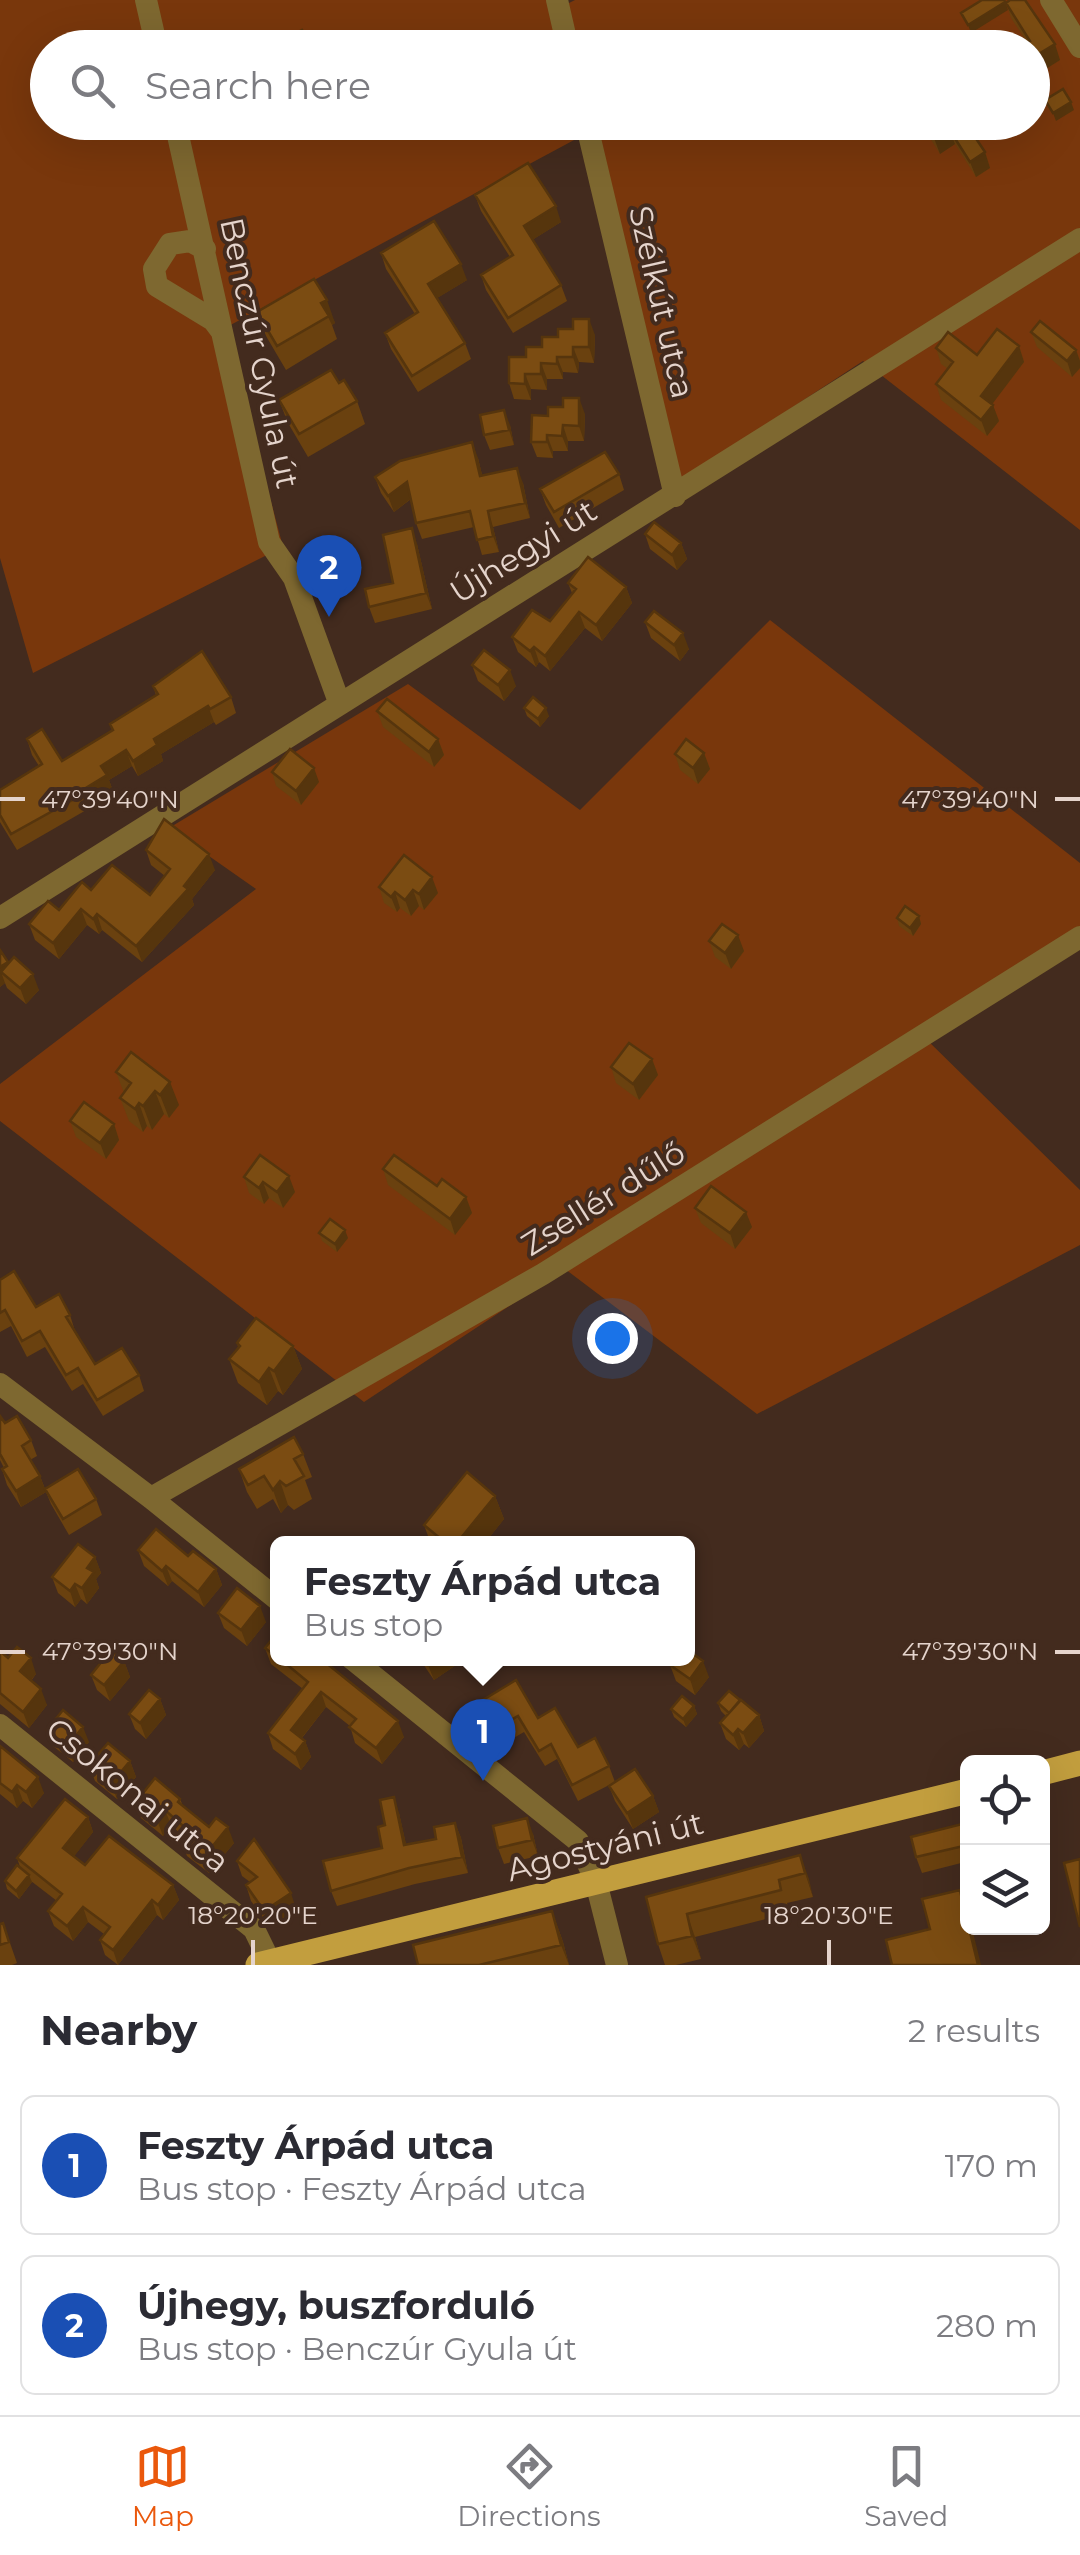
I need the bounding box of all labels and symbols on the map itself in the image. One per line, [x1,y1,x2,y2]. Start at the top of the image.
street label: Szélkút utca [621,202,703,402]
street label: Benczúr Gyula út [212,214,308,492]
street label: Újhegyi út [442,491,604,611]
pin: 2 [296,534,362,617]
text: 47°39'40"N [41,784,179,814]
text: 47°39'40"N [901,784,1039,814]
street label: Zsellér dűlő [514,1132,692,1264]
your location [587,1313,638,1364]
text: 47°39'30"N [42,1636,178,1666]
text: 47°39'30"N [902,1636,1038,1666]
pin: 1 [450,1698,516,1781]
street label: Csokonai utca [38,1709,238,1881]
street label: Agostyáni út [503,1803,707,1889]
text: 18°20'20"E [188,1900,318,1930]
text: 18°20'30"E [764,1900,894,1930]

